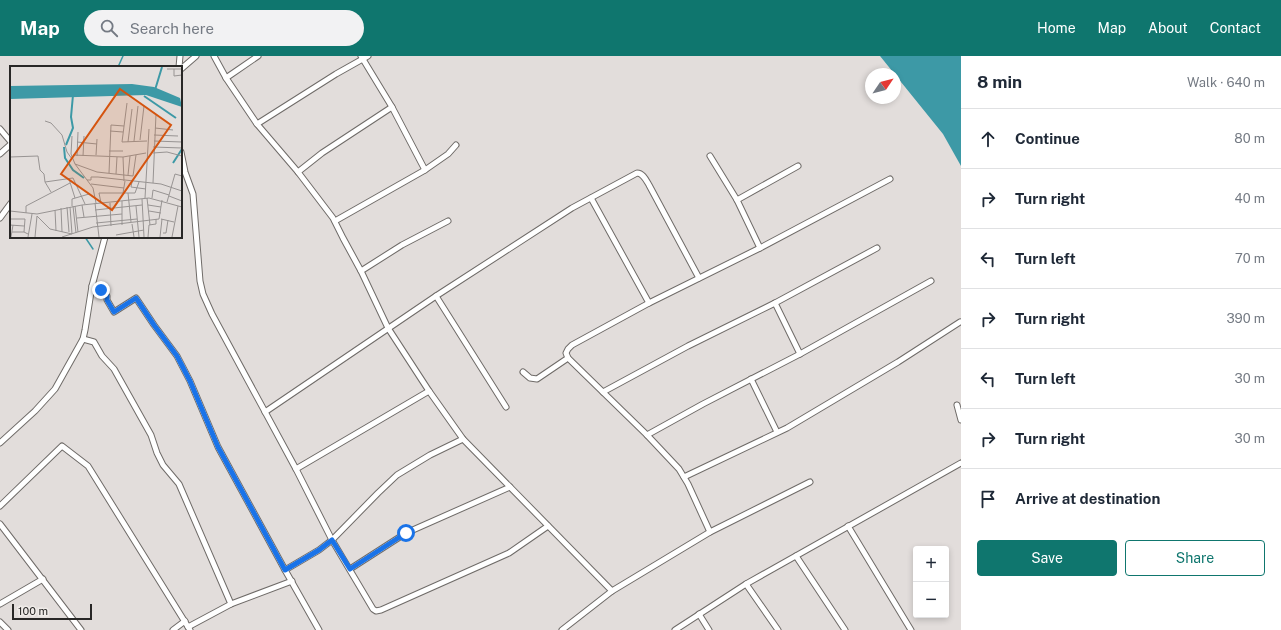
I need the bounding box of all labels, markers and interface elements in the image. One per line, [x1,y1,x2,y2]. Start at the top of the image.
search box [84,10,364,46]
text: Map [20,17,60,39]
icon: search [98,17,120,39]
text: Search here [130,20,214,37]
text: Home [1037,20,1076,36]
text: Map [1098,20,1126,36]
text: About [1148,20,1188,36]
text: Contact [1210,20,1261,36]
inset map [10,66,182,238]
north arrow [865,68,901,104]
text: 8 min [977,72,1022,92]
text: Walk · 640 m [1187,75,1265,90]
icon: ahead [977,128,999,150]
text: Continue [1015,130,1080,147]
text: 80 m [1234,131,1265,146]
icon: right [977,188,999,210]
text: Turn right [1015,190,1085,207]
text: 40 m [1234,191,1265,206]
icon: left [977,248,999,270]
text: Turn left [1015,250,1076,267]
text: 70 m [1235,251,1265,266]
route end [92,281,110,299]
icon: right [977,308,999,330]
text: Turn right [1015,310,1085,327]
text: 390 m [1227,311,1265,326]
icon: left [977,368,999,390]
text: Turn left [1015,370,1076,387]
text: 30 m [1235,371,1265,386]
icon: right [977,428,999,450]
text: Turn right [1015,430,1085,447]
text: 30 m [1235,431,1265,446]
icon: arrive [977,488,999,510]
text: Arrive at destination [1015,490,1160,507]
route start [397,524,415,542]
button: Save [977,540,1117,576]
button: Share [1125,540,1265,576]
map controls [913,546,949,618]
button: + [913,546,949,582]
button: − [913,582,949,618]
scale bar [12,602,92,621]
text: 100 m [18,605,48,617]

